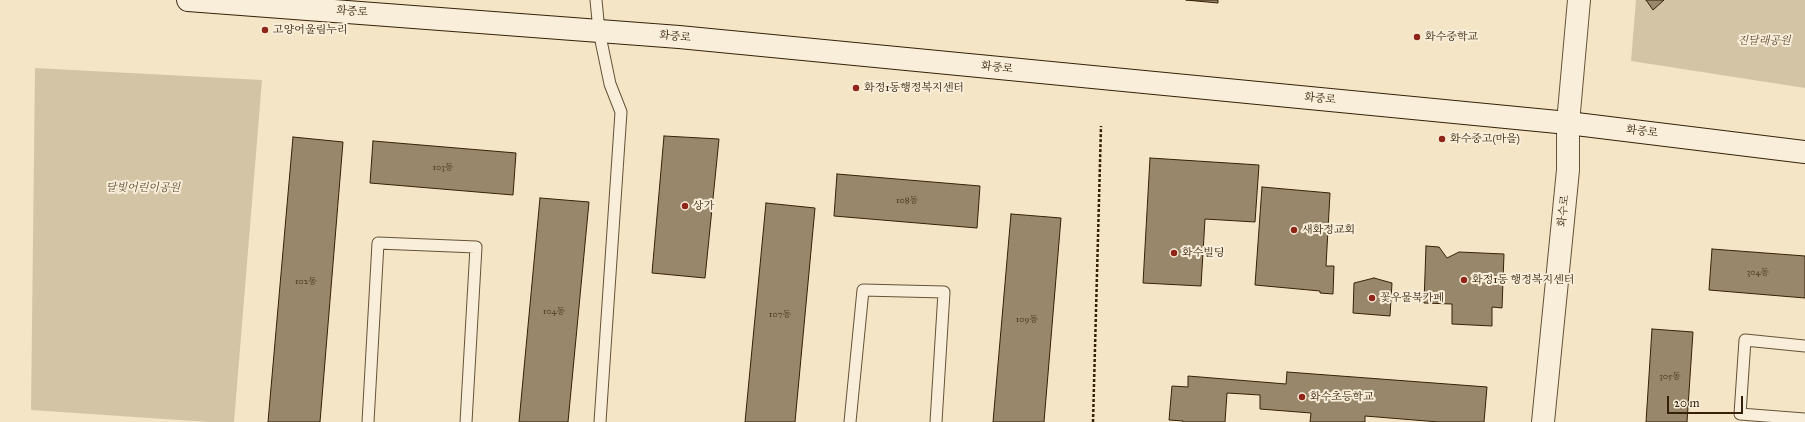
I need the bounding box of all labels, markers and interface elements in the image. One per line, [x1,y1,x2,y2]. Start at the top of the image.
street label: 화중로 [336,4,368,20]
place label: 고양어울림누리 [273,23,347,37]
marker: 고양어울림누리 [260,25,270,35]
street label: 화중로 [659,29,691,45]
place label: 화수중학교 [1425,30,1478,44]
marker: 화수중학교 [1412,32,1422,42]
park label: 진달래공원 [1737,34,1791,48]
street label: 화중로 [980,60,1014,76]
place label: 화정1동행정복지센터 [864,81,964,95]
marker: 화정1동행정복지센터 [851,83,861,93]
street label: 화중로 [1304,91,1336,107]
street label: 화중로 [1625,124,1659,140]
place label: 화수중고(마을) [1450,132,1520,146]
marker: 화수중고(마을) [1437,134,1447,144]
house number: 103동 [432,163,454,173]
park label: 달빛어린이공원 [106,181,180,195]
street label: 화수로 [1556,194,1572,228]
house number: 108동 [896,196,918,206]
place label: 상가 [693,199,714,213]
marker: 상가 [680,201,690,211]
place label: 새화정교회 [1302,223,1355,237]
marker: 새화정교회 [1289,225,1299,235]
place label: 화수빌딩 [1182,246,1225,260]
marker: 화수빌딩 [1169,248,1179,258]
house number: 304동 [1747,268,1769,278]
place label: 화정1동 행정복지센터 [1472,273,1574,287]
marker: 화정1동 행정복지센터 [1459,275,1469,285]
house number: 102동 [295,277,317,287]
place label: 꽃우물북카페 [1380,291,1444,305]
marker: 꽃우물북카페 [1367,293,1377,303]
house number: 104동 [543,307,565,317]
house number: 107동 [769,310,791,320]
house number: 109동 [1016,315,1038,325]
house number: 305동 [1659,372,1681,382]
scale bar [1669,388,1745,414]
place label: 화수초등학교 [1310,390,1374,404]
marker: 화수초등학교 [1297,392,1307,402]
text: 20 m [1674,396,1700,410]

